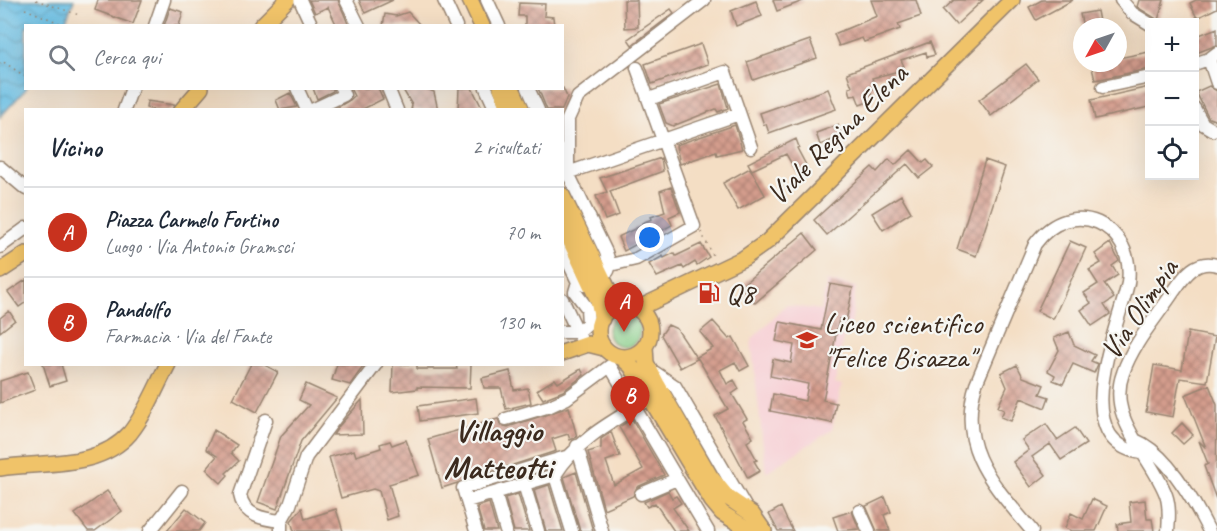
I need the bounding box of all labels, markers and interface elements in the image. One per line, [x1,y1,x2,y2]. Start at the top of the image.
north arrow [1073,18,1127,72]
map controls [1145,18,1199,180]
button: + [1145,18,1199,72]
search box [24,24,564,90]
icon: search [45,41,78,74]
text: Cerca qui [93,43,161,71]
street label: Viale Regina Elena [758,54,917,213]
button: − [1145,72,1199,126]
button: locate [1145,126,1199,180]
text: Vicino [48,131,102,164]
text: 2 risultati [472,135,540,160]
text: Piazza Carmelo Fortino [105,206,278,234]
text: A [62,220,73,245]
text: 70 m [506,220,540,245]
your location [635,223,664,252]
text: Luogo · Via Antonio Gramsci [105,234,293,259]
street label: Via Olimpia [1092,250,1187,367]
place label: Q8 [726,274,757,312]
fuel station icon: Q8 [697,281,721,305]
pin: A [604,282,644,332]
text: Pandolfo [105,296,170,324]
place label: Liceo scientifico "Felice Bisazza" [824,304,984,376]
text: B [62,310,73,335]
text: 130 m [497,310,540,335]
text: Farmacia · Via del Fante [105,324,271,349]
school or university icon: Liceo scientifico "Felice Bisazza" [795,328,819,352]
pin: B [610,376,650,426]
district label: Villaggio Matteotti [444,410,556,488]

